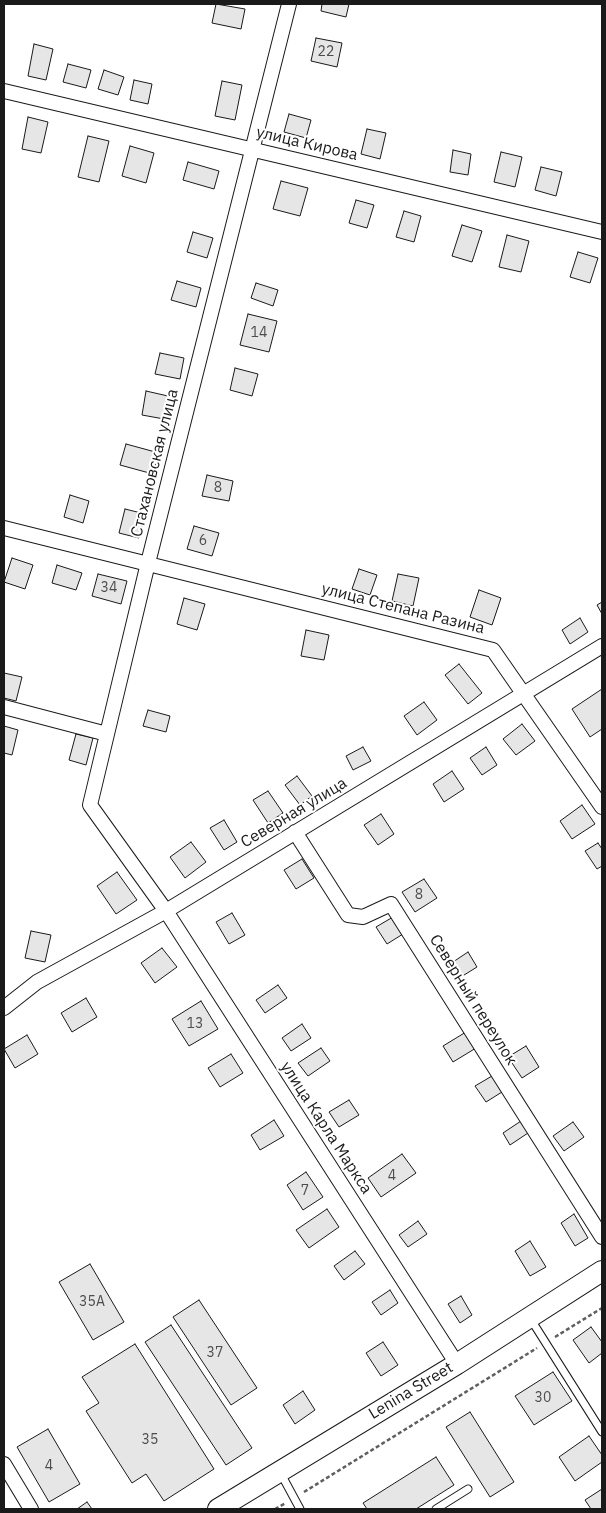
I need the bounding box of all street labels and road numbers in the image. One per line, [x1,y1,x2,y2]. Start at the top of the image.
street label: улица Кирова [254,123,360,165]
street label: Стахановская улица [127,387,183,539]
street label: улица Степана Разина [320,579,486,639]
street label: Северная улица [237,774,351,852]
street label: Северный переулок [425,931,521,1069]
street label: улица Карла Маркса [276,1058,376,1198]
street label: Lenina Street [365,1358,457,1424]

